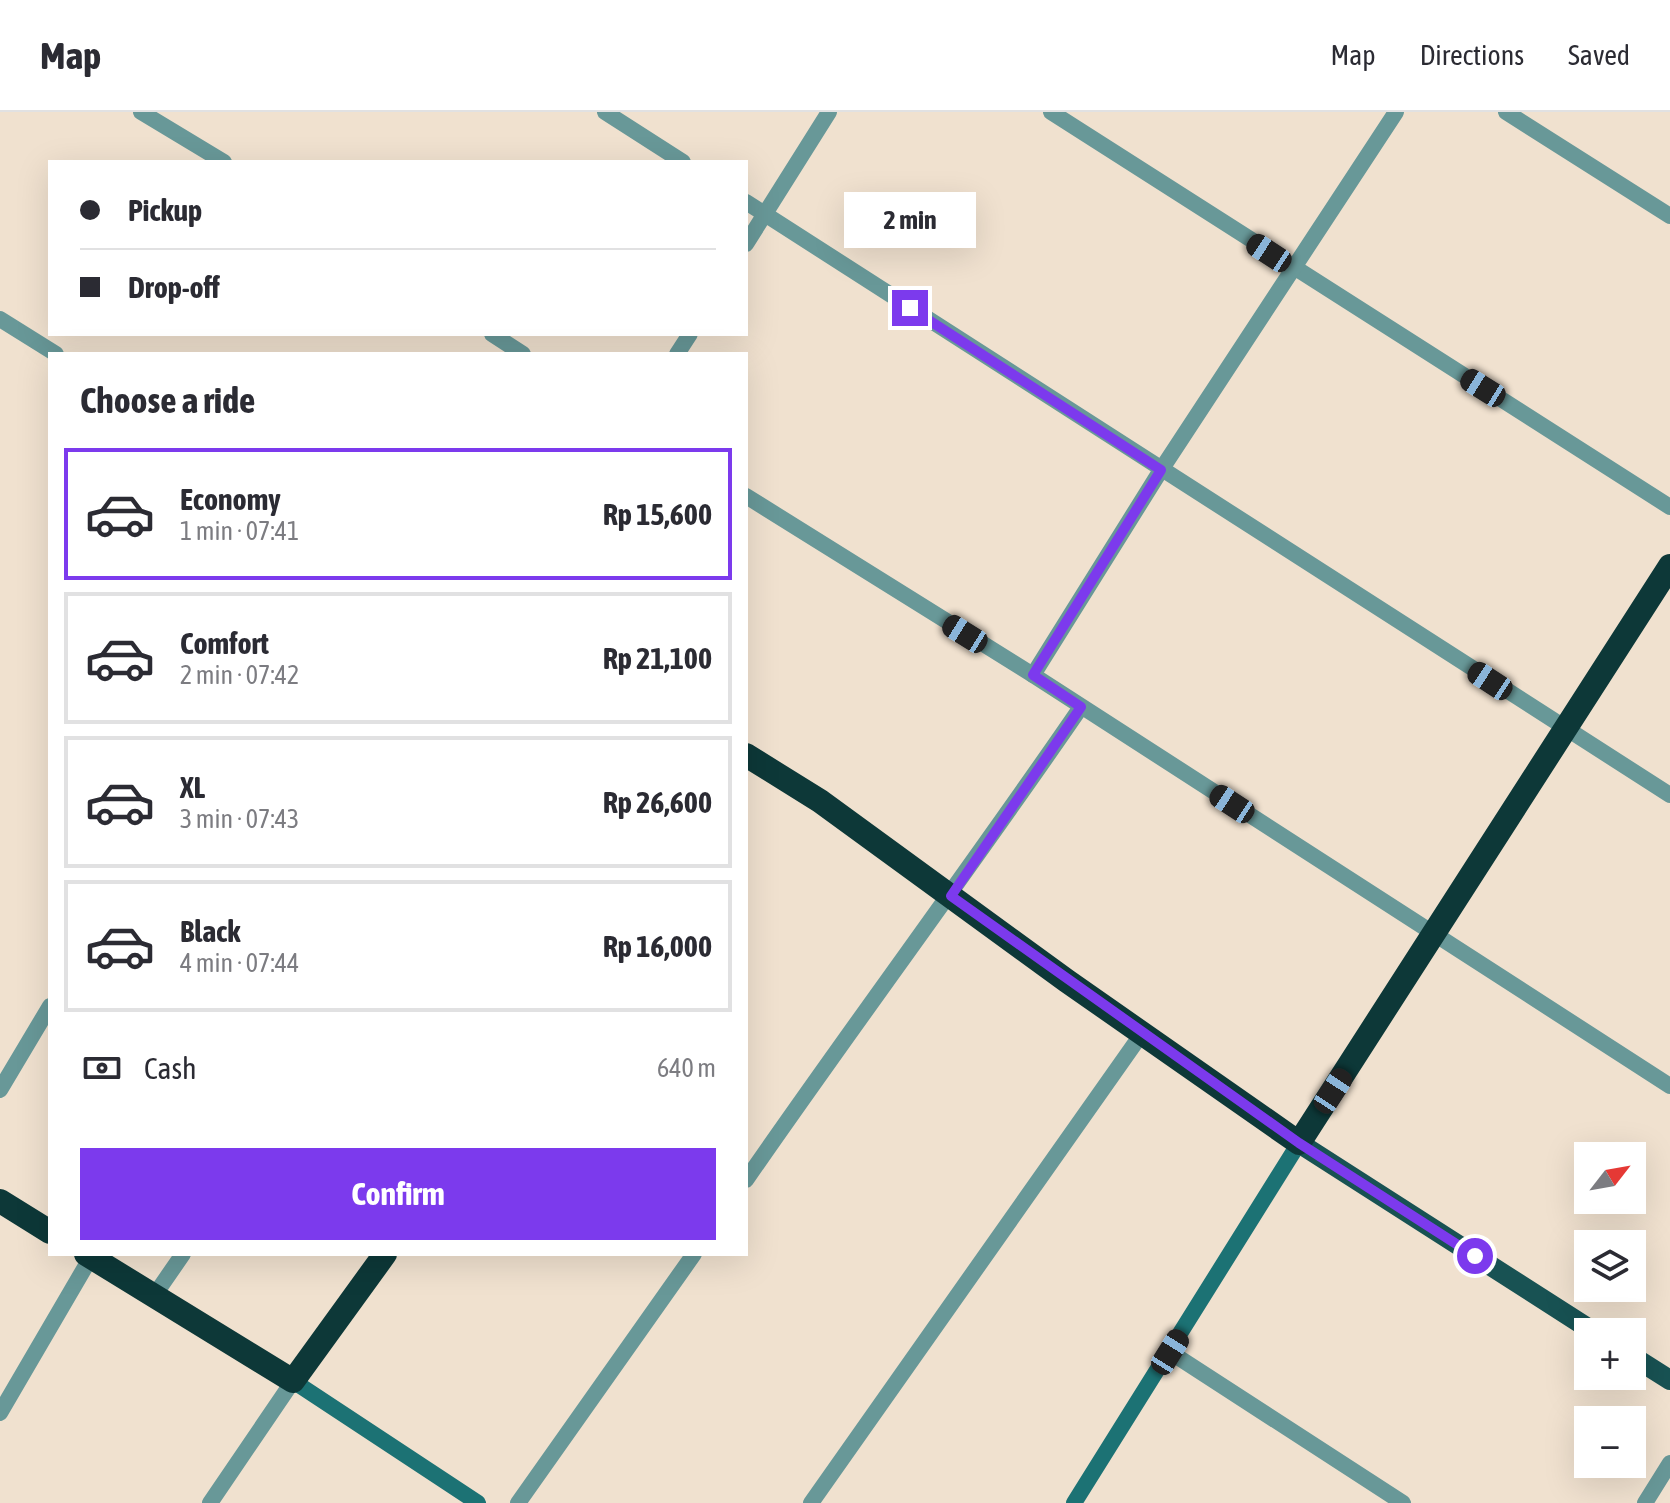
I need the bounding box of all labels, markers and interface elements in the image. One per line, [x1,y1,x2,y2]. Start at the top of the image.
text: Map [40,34,101,77]
text: Map [1331,39,1376,71]
text: Directions [1420,39,1524,71]
text: Saved [1568,39,1630,71]
callout: 2 min [844,192,976,248]
text: Pickup [128,193,202,227]
text: 2 min [883,205,937,235]
car [1242,230,1296,276]
text: Drop-off [128,270,220,304]
route end [892,290,928,326]
car [1456,365,1510,411]
text: Choose a ride [80,379,255,421]
icon: car [84,478,156,550]
text: Economy [180,482,281,516]
text: Rp 15,600 [603,497,712,531]
text: 1 min · 07:41 [180,516,299,546]
car [938,611,992,657]
icon: car [84,622,156,694]
text: Comfort [180,626,269,660]
text: Rp 21,100 [603,641,712,675]
car [1463,658,1517,704]
text: 2 min · 07:42 [180,660,299,690]
icon: car [84,766,156,838]
text: XL [180,770,205,804]
car [1205,781,1259,827]
text: Rp 26,600 [603,785,712,819]
text: 3 min · 07:43 [180,804,299,834]
icon: car [84,910,156,982]
text: Black [180,914,240,948]
text: Rp 16,000 [603,929,712,963]
text: 4 min · 07:44 [180,948,299,978]
icon: cash [80,1046,124,1090]
text: Cash [144,1051,197,1085]
text: 640 m [657,1053,716,1083]
car [1310,1064,1356,1118]
north arrow [1574,1142,1646,1214]
map controls [1574,1142,1646,1478]
button: Confirm [80,1148,716,1240]
button: layers [1574,1230,1646,1302]
route start [1457,1238,1493,1274]
button: + [1574,1318,1646,1390]
car [1147,1325,1193,1379]
button: − [1574,1406,1646,1478]

